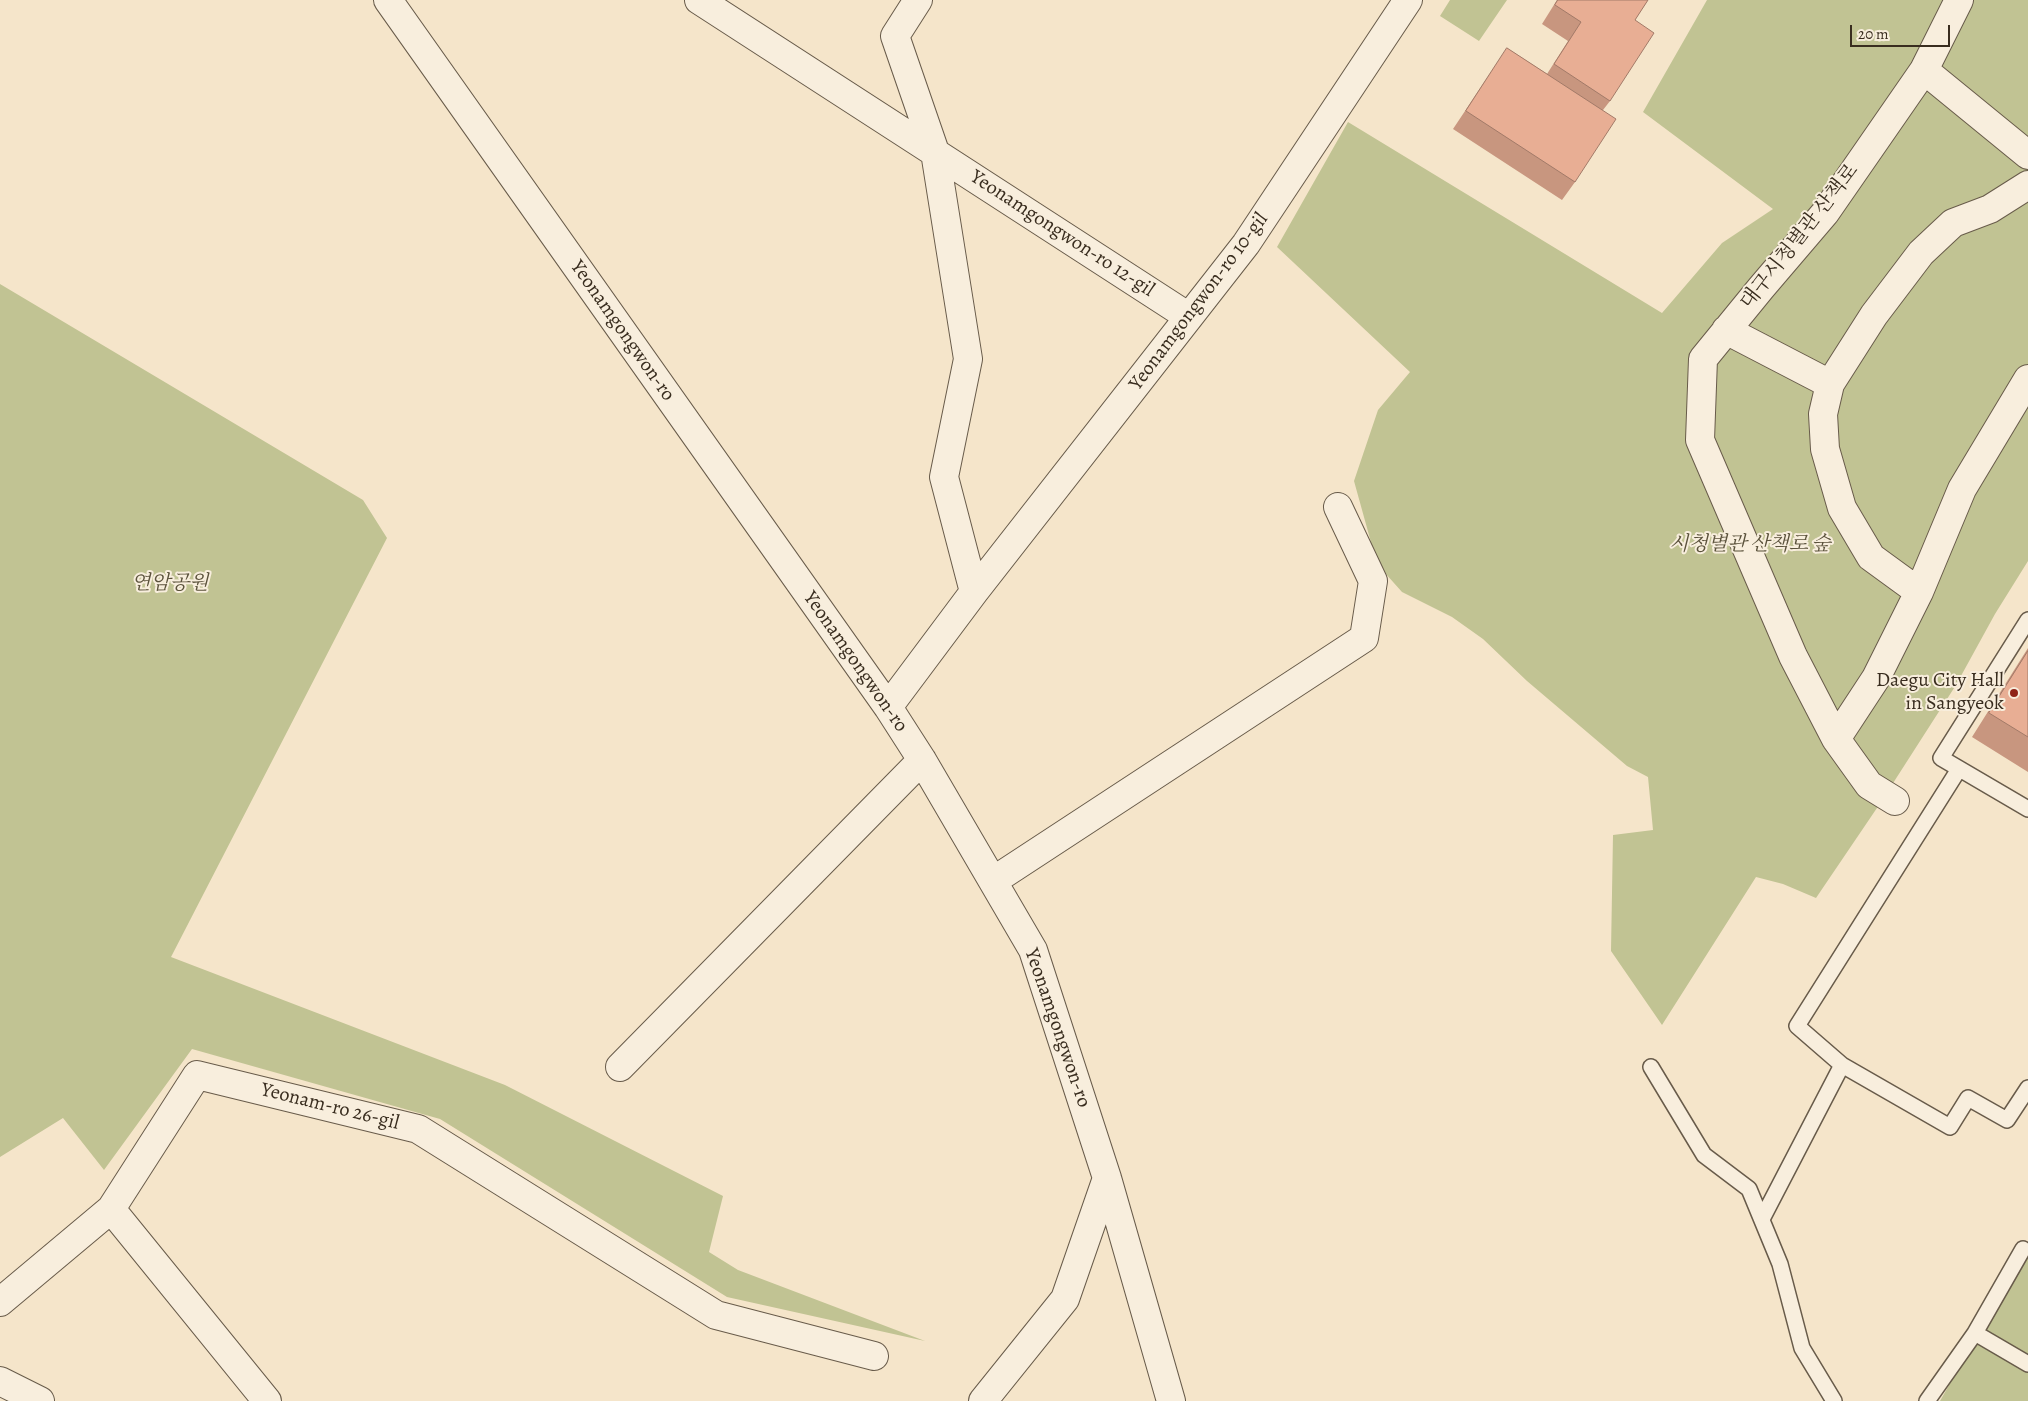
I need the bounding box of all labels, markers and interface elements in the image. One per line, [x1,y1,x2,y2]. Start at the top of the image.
scale bar [1853,15,1953,47]
text: 20 m [1858,24,1889,44]
street label: 대구시청별관 산책로 [1736,160,1864,314]
street label: Yeonamgongwon-ro 12-gil [965,165,1159,303]
street label: Yeonamgongwon-ro 10-gil [1124,208,1274,396]
street label: Yeonamgongwon-ro [564,256,680,406]
park label: 시청별관 산책로 숲 [1669,533,1831,557]
park label: 연암공원 [131,572,209,596]
street label: Yeonamgongwon-ro [797,587,913,737]
place label: Daegu City Hall in Sangyeok [1876,669,2004,716]
marker: Daegu City Hall in Sangyeok [2008,687,2020,699]
street label: Yeonamgongwon-ro [1019,945,1095,1111]
street label: Yeonam-ro 26-gil [258,1078,402,1136]

